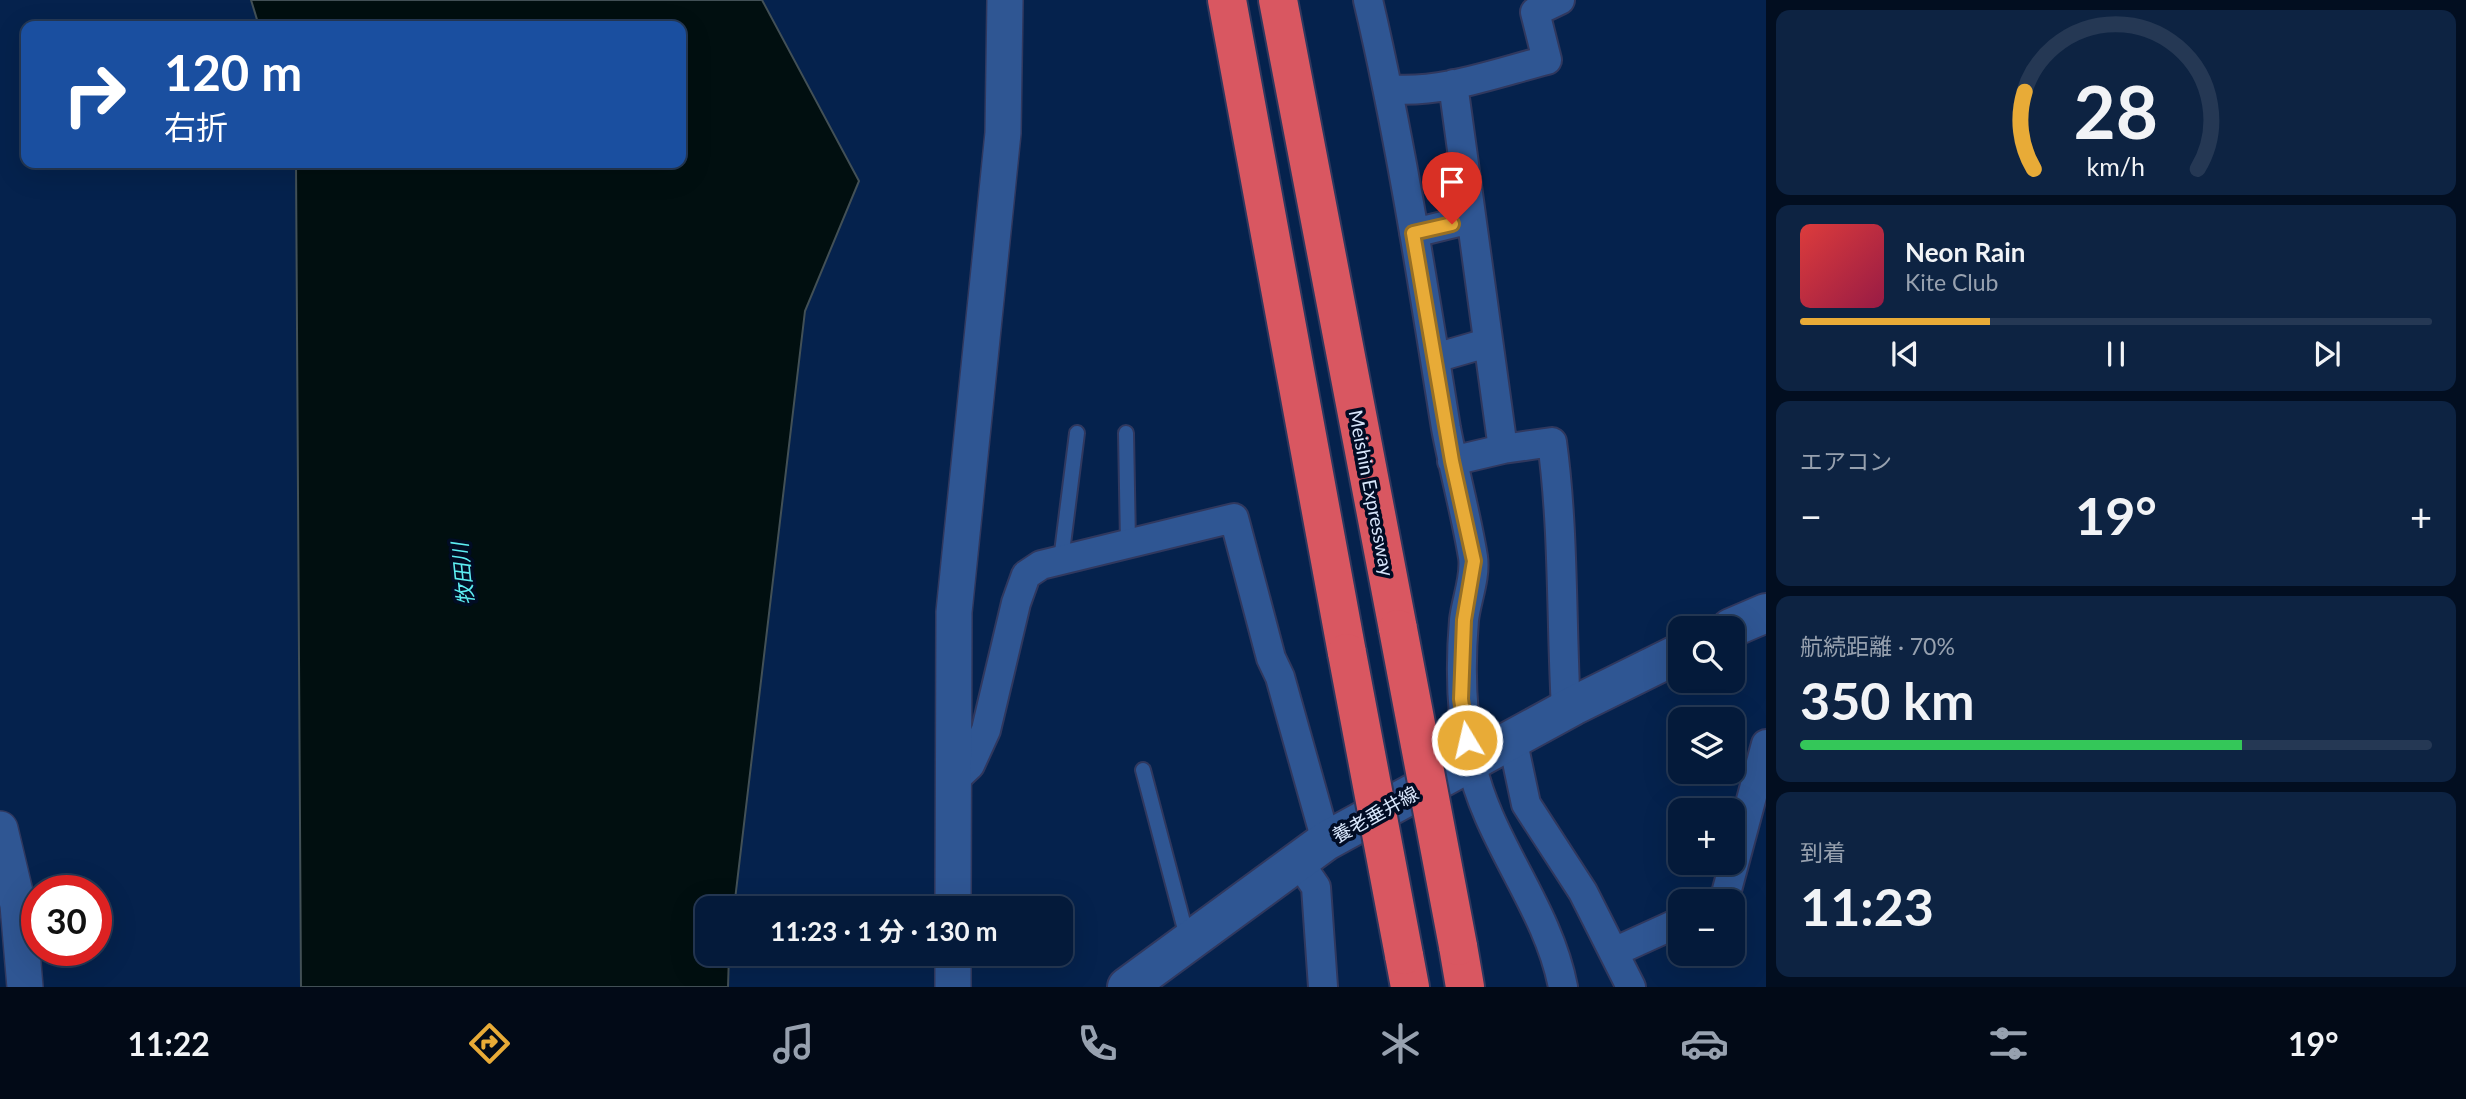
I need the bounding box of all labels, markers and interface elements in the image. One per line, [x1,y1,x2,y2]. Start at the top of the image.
text: 120 m [164,43,302,101]
icon: right [49,49,140,140]
text: 28 [2074,67,2158,155]
text: 右折 [164,107,228,146]
text: km/h [2087,151,2145,181]
pin [1422,152,1482,224]
icon: arrive [1433,163,1471,201]
text: Neon Rain [1905,236,2025,268]
text: Kite Club [1905,268,1998,296]
icon: previous [1886,335,1924,373]
icon: pause [2097,335,2135,373]
icon: next [2308,335,2346,373]
street label: Meishin Expressway [1345,408,1399,578]
text: エアコン [1800,447,1892,475]
text: 19° [2075,484,2157,546]
text: − [1800,493,1822,539]
text: + [2410,493,2432,539]
water label: 牧田川 [446,539,478,607]
map controls [1668,616,1745,966]
button: search [1668,616,1745,693]
text: 航続距離 · 70% [1800,632,1955,660]
text: 350 km [1800,669,1974,731]
position arrow [1430,703,1504,777]
button: layers [1668,707,1745,784]
street label: 養老垂井線 [1328,781,1422,847]
button: + [1668,798,1745,875]
text: 到着 [1800,838,1846,866]
speed limit sign: 30 [21,875,112,966]
text: 11:23 [1800,875,1934,937]
button: − [1668,889,1745,966]
text: 11:23 · 1 分 · 130 m [770,915,998,947]
icon: directions [465,1019,514,1068]
icon: music [769,1019,818,1068]
icon: phone [1073,1019,1122,1068]
icon: climate [1376,1019,1425,1068]
icon: car [1680,1019,1729,1068]
icon: filters [1984,1019,2033,1068]
text: 11:22 [127,1024,210,1063]
text: 19° [2288,1024,2338,1063]

